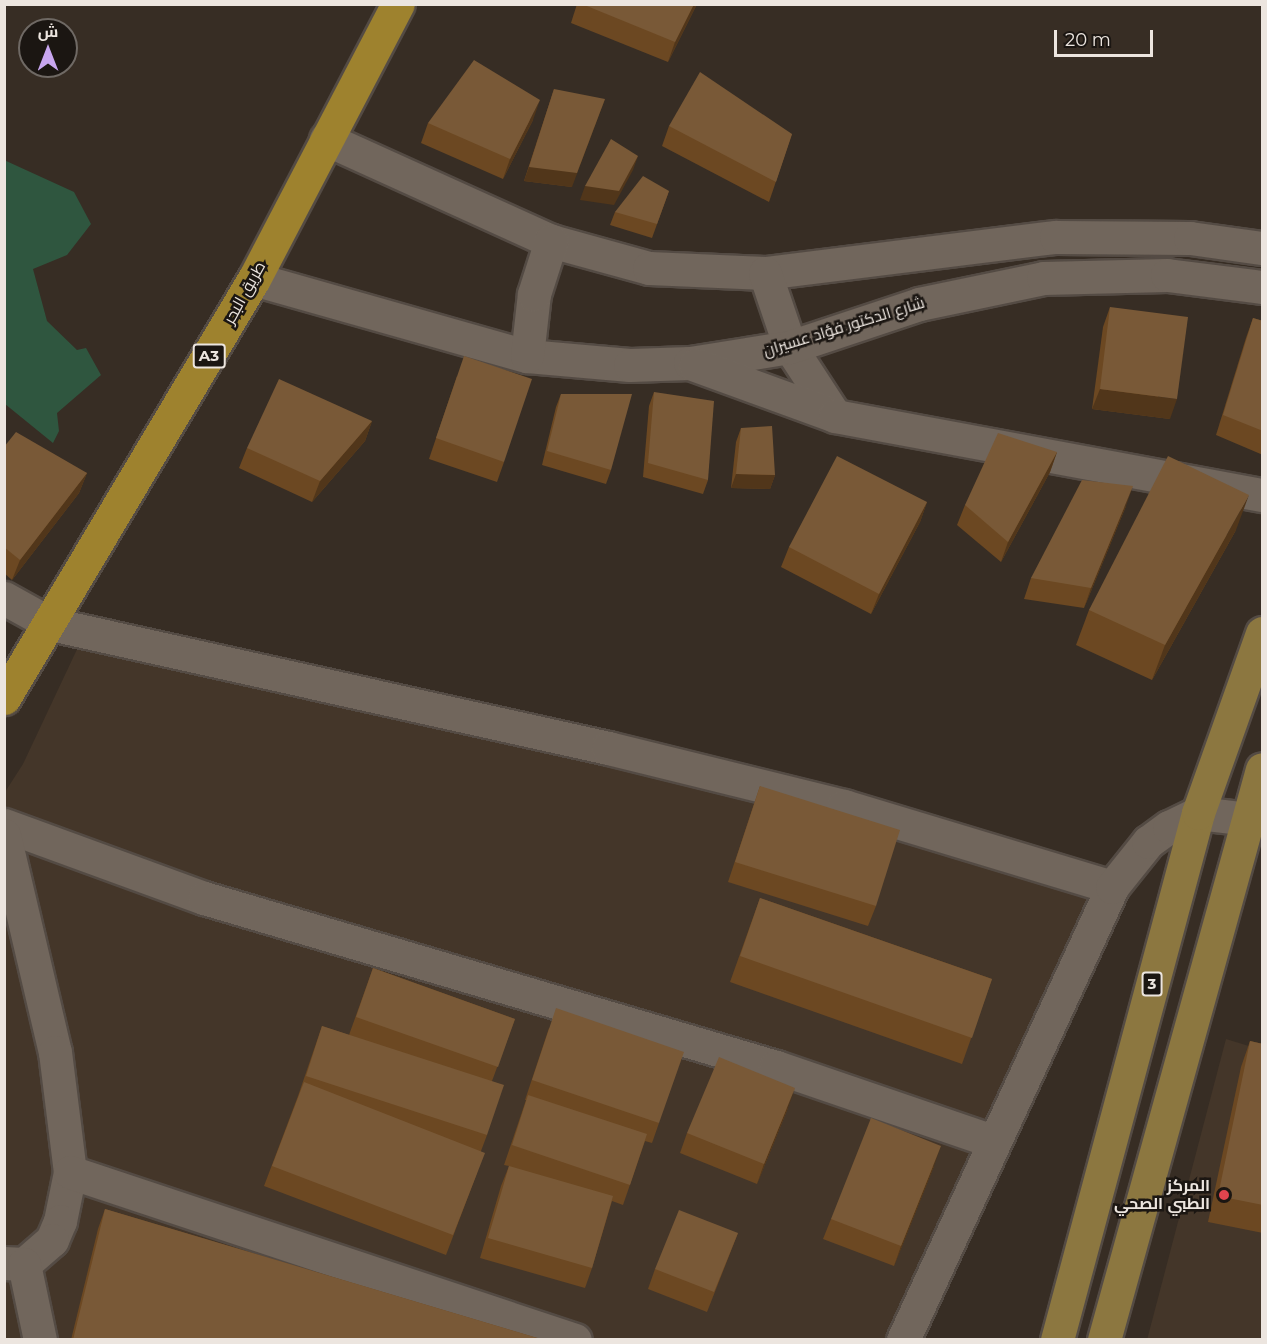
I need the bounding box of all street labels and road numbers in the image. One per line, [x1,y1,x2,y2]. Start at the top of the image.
street label: طريق البحر [220,258,270,328]
street label: شارع الدكتور فؤاد عسيران [761,293,927,361]
road number: A3 [192,344,226,368]
road number: 3 [1142,972,1162,996]

